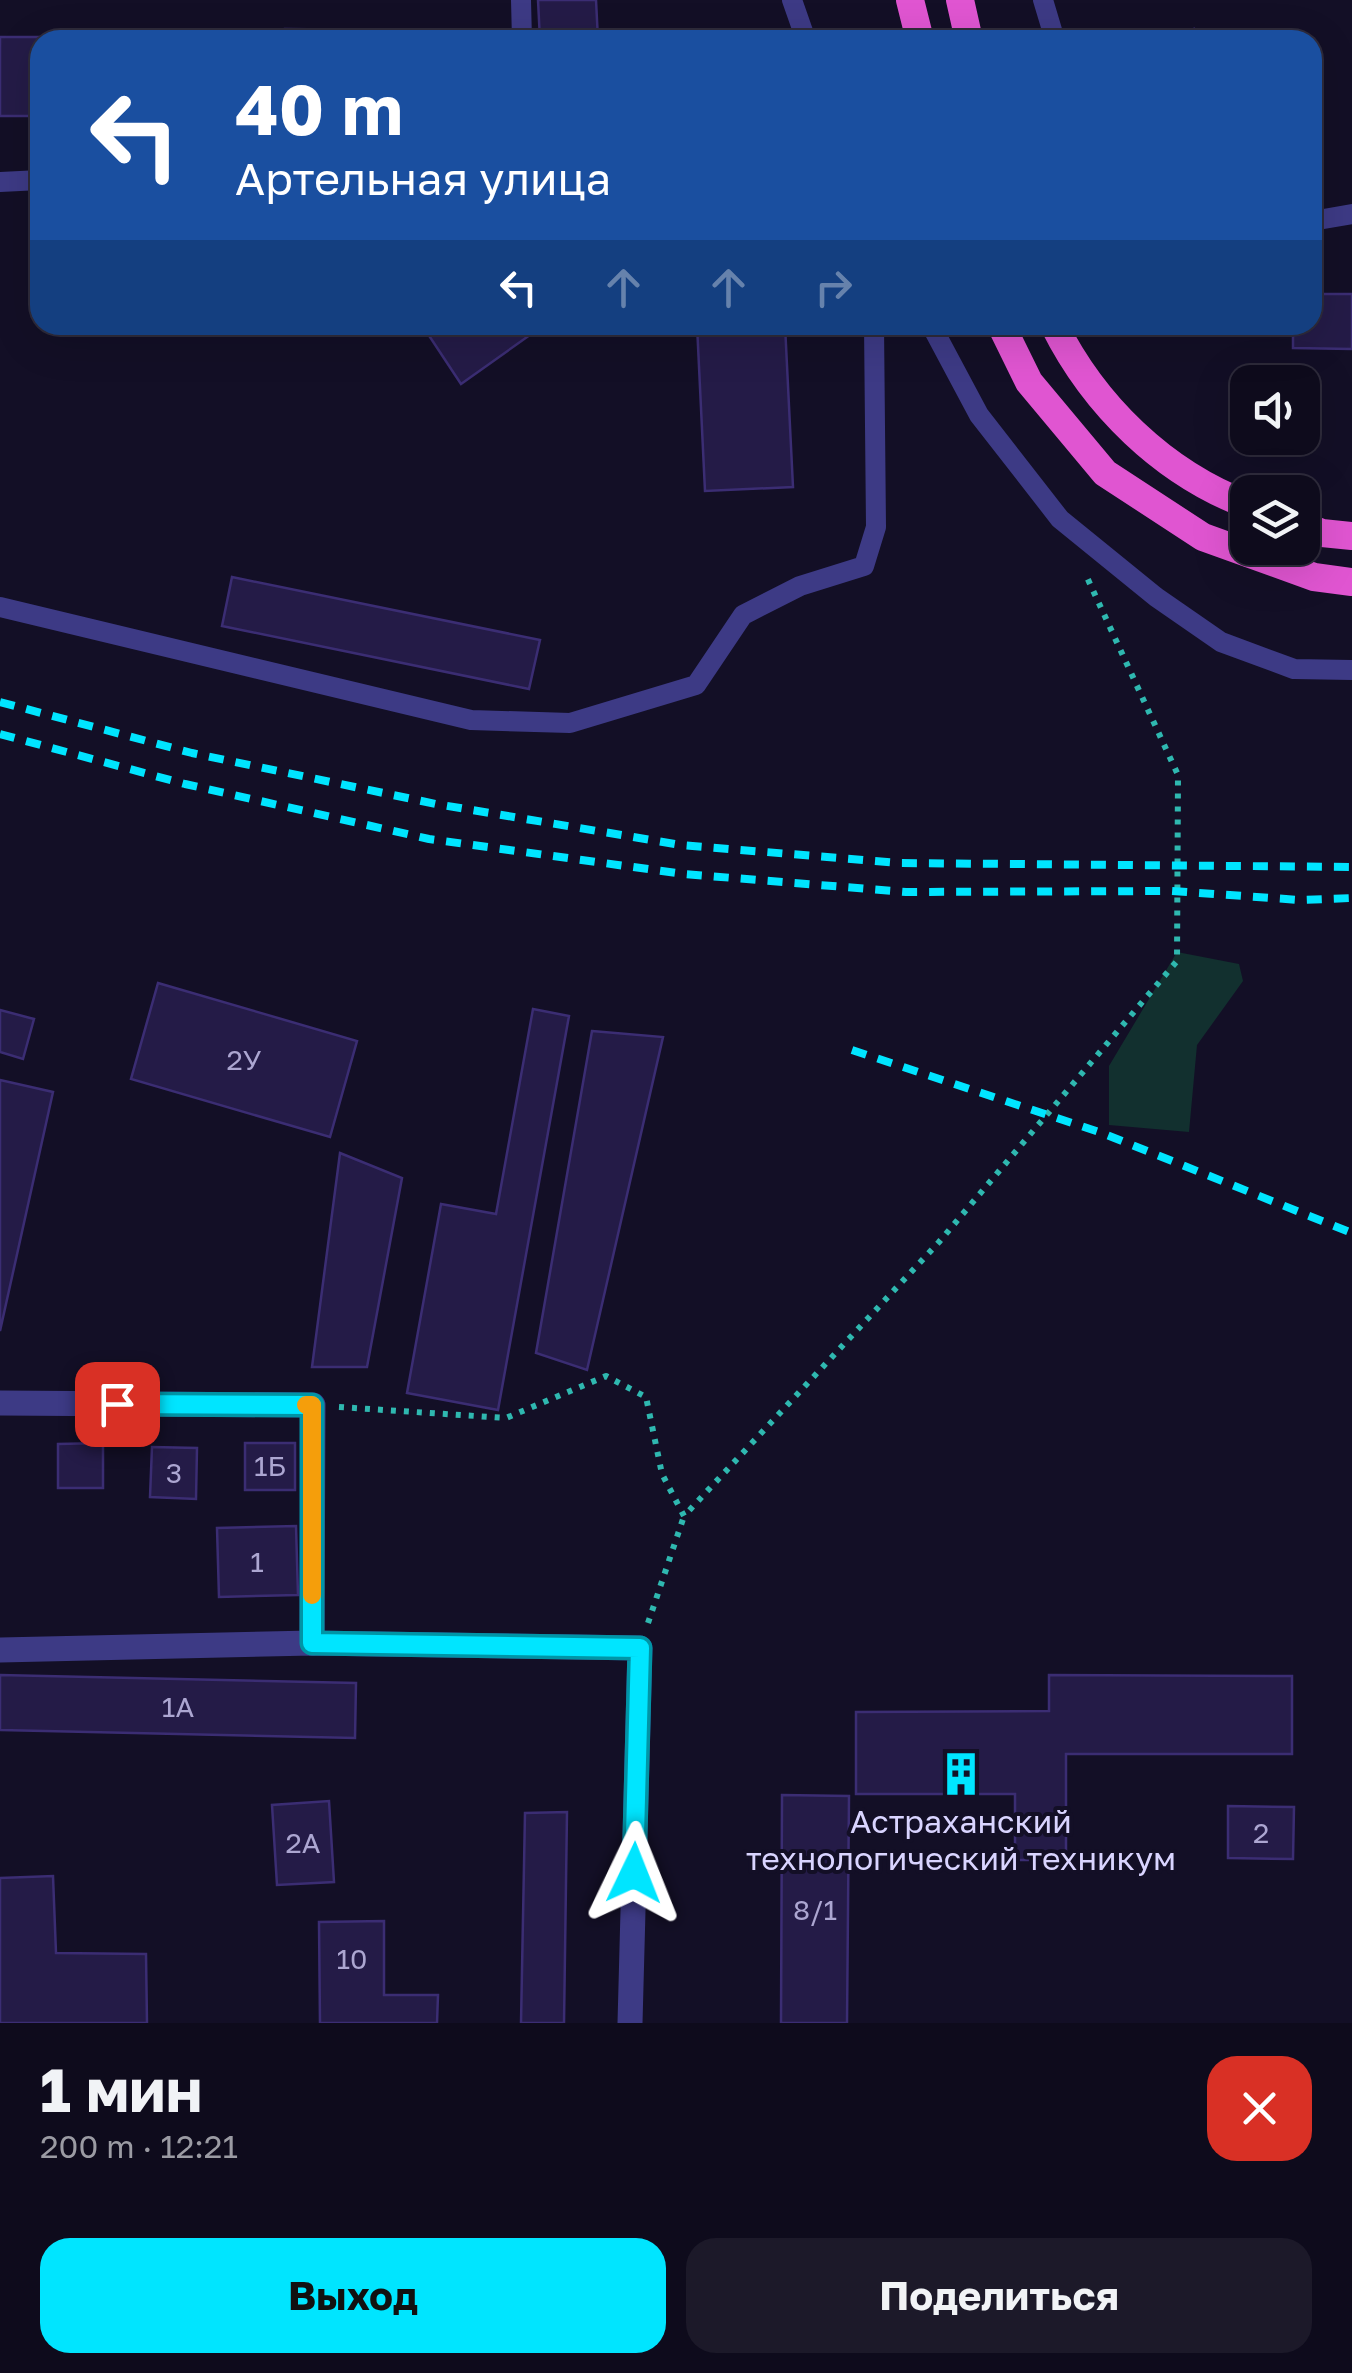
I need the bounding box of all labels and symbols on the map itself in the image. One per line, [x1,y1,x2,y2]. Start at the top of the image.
house number: 2У [226,1043,262,1076]
pin [75,1362,160,1447]
house number: 1Б [254,1449,286,1482]
house number: 3 [166,1456,182,1489]
house number: 1 [250,1545,264,1578]
house number: 1А [162,1690,194,1723]
building icon: Астраханский технологический техникум [937,1750,985,1798]
place label: Астраханский технологический техникум [746,1802,1176,1877]
house number: 2 [1253,1816,1269,1849]
position arrow [582,1821,686,1925]
house number: 2А [285,1826,321,1859]
house number: 8/1 [793,1893,837,1926]
house number: 10 [337,1942,367,1975]

